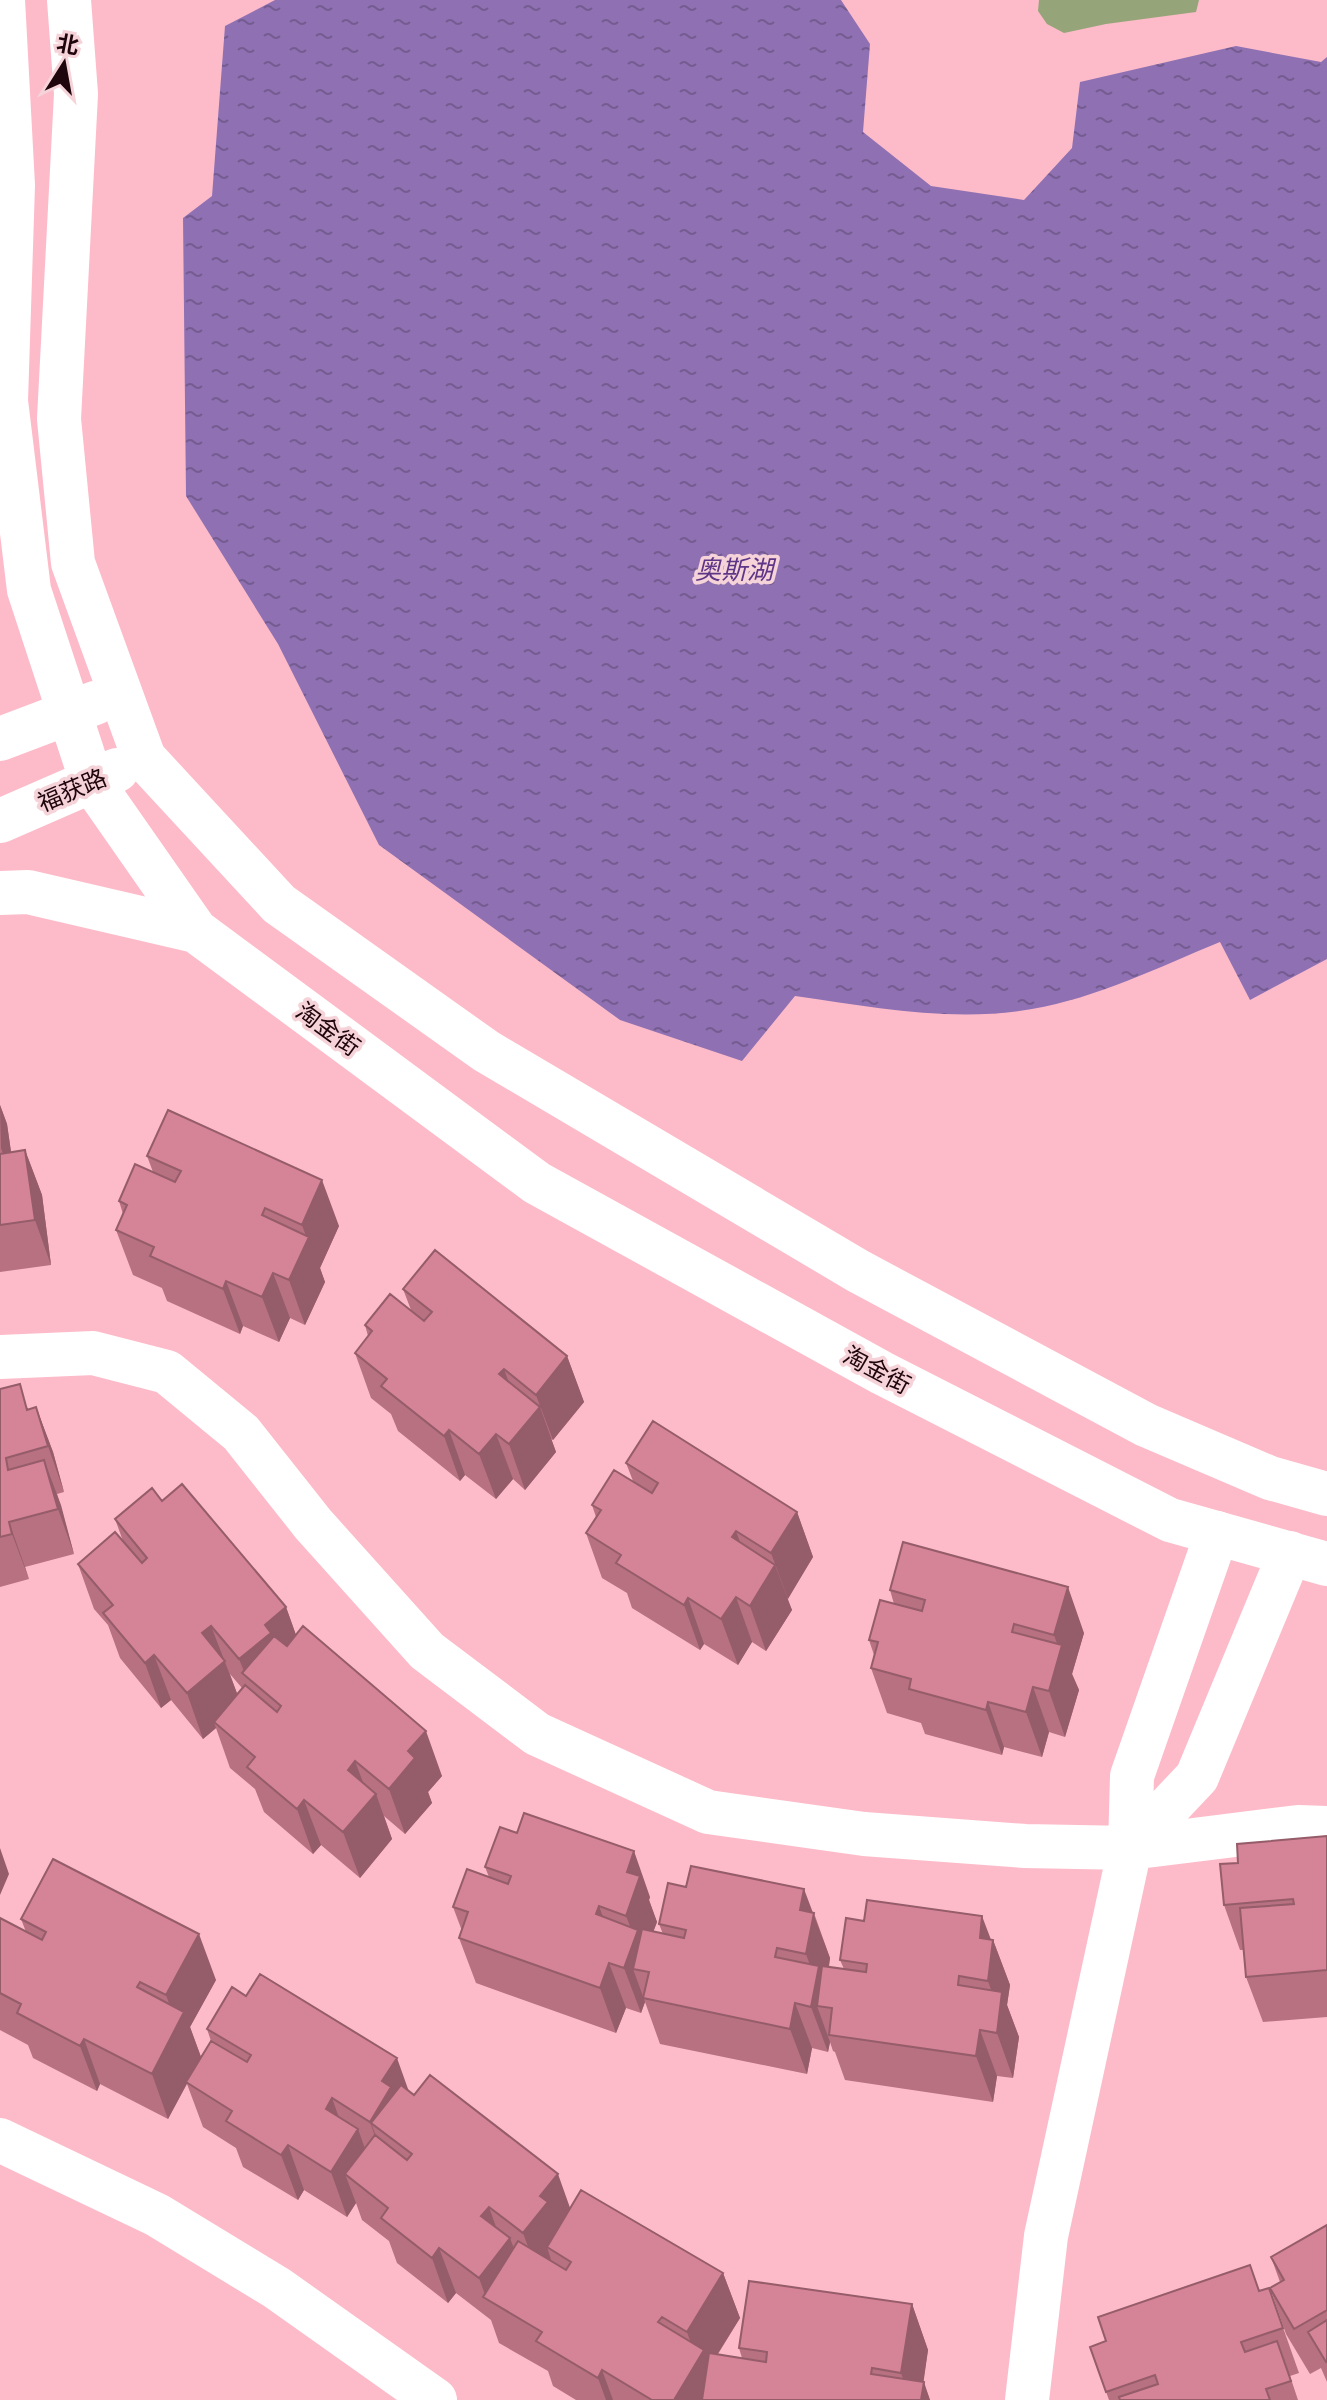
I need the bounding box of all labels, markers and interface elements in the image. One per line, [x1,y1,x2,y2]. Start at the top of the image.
north arrow [24,24,104,104]
text: 北 [54,28,81,62]
water label: 奥斯湖 [695,552,777,588]
street label: 福获路 [32,761,112,819]
street label: 淘金街 [289,994,367,1064]
street label: 淘金街 [837,1339,917,1401]

